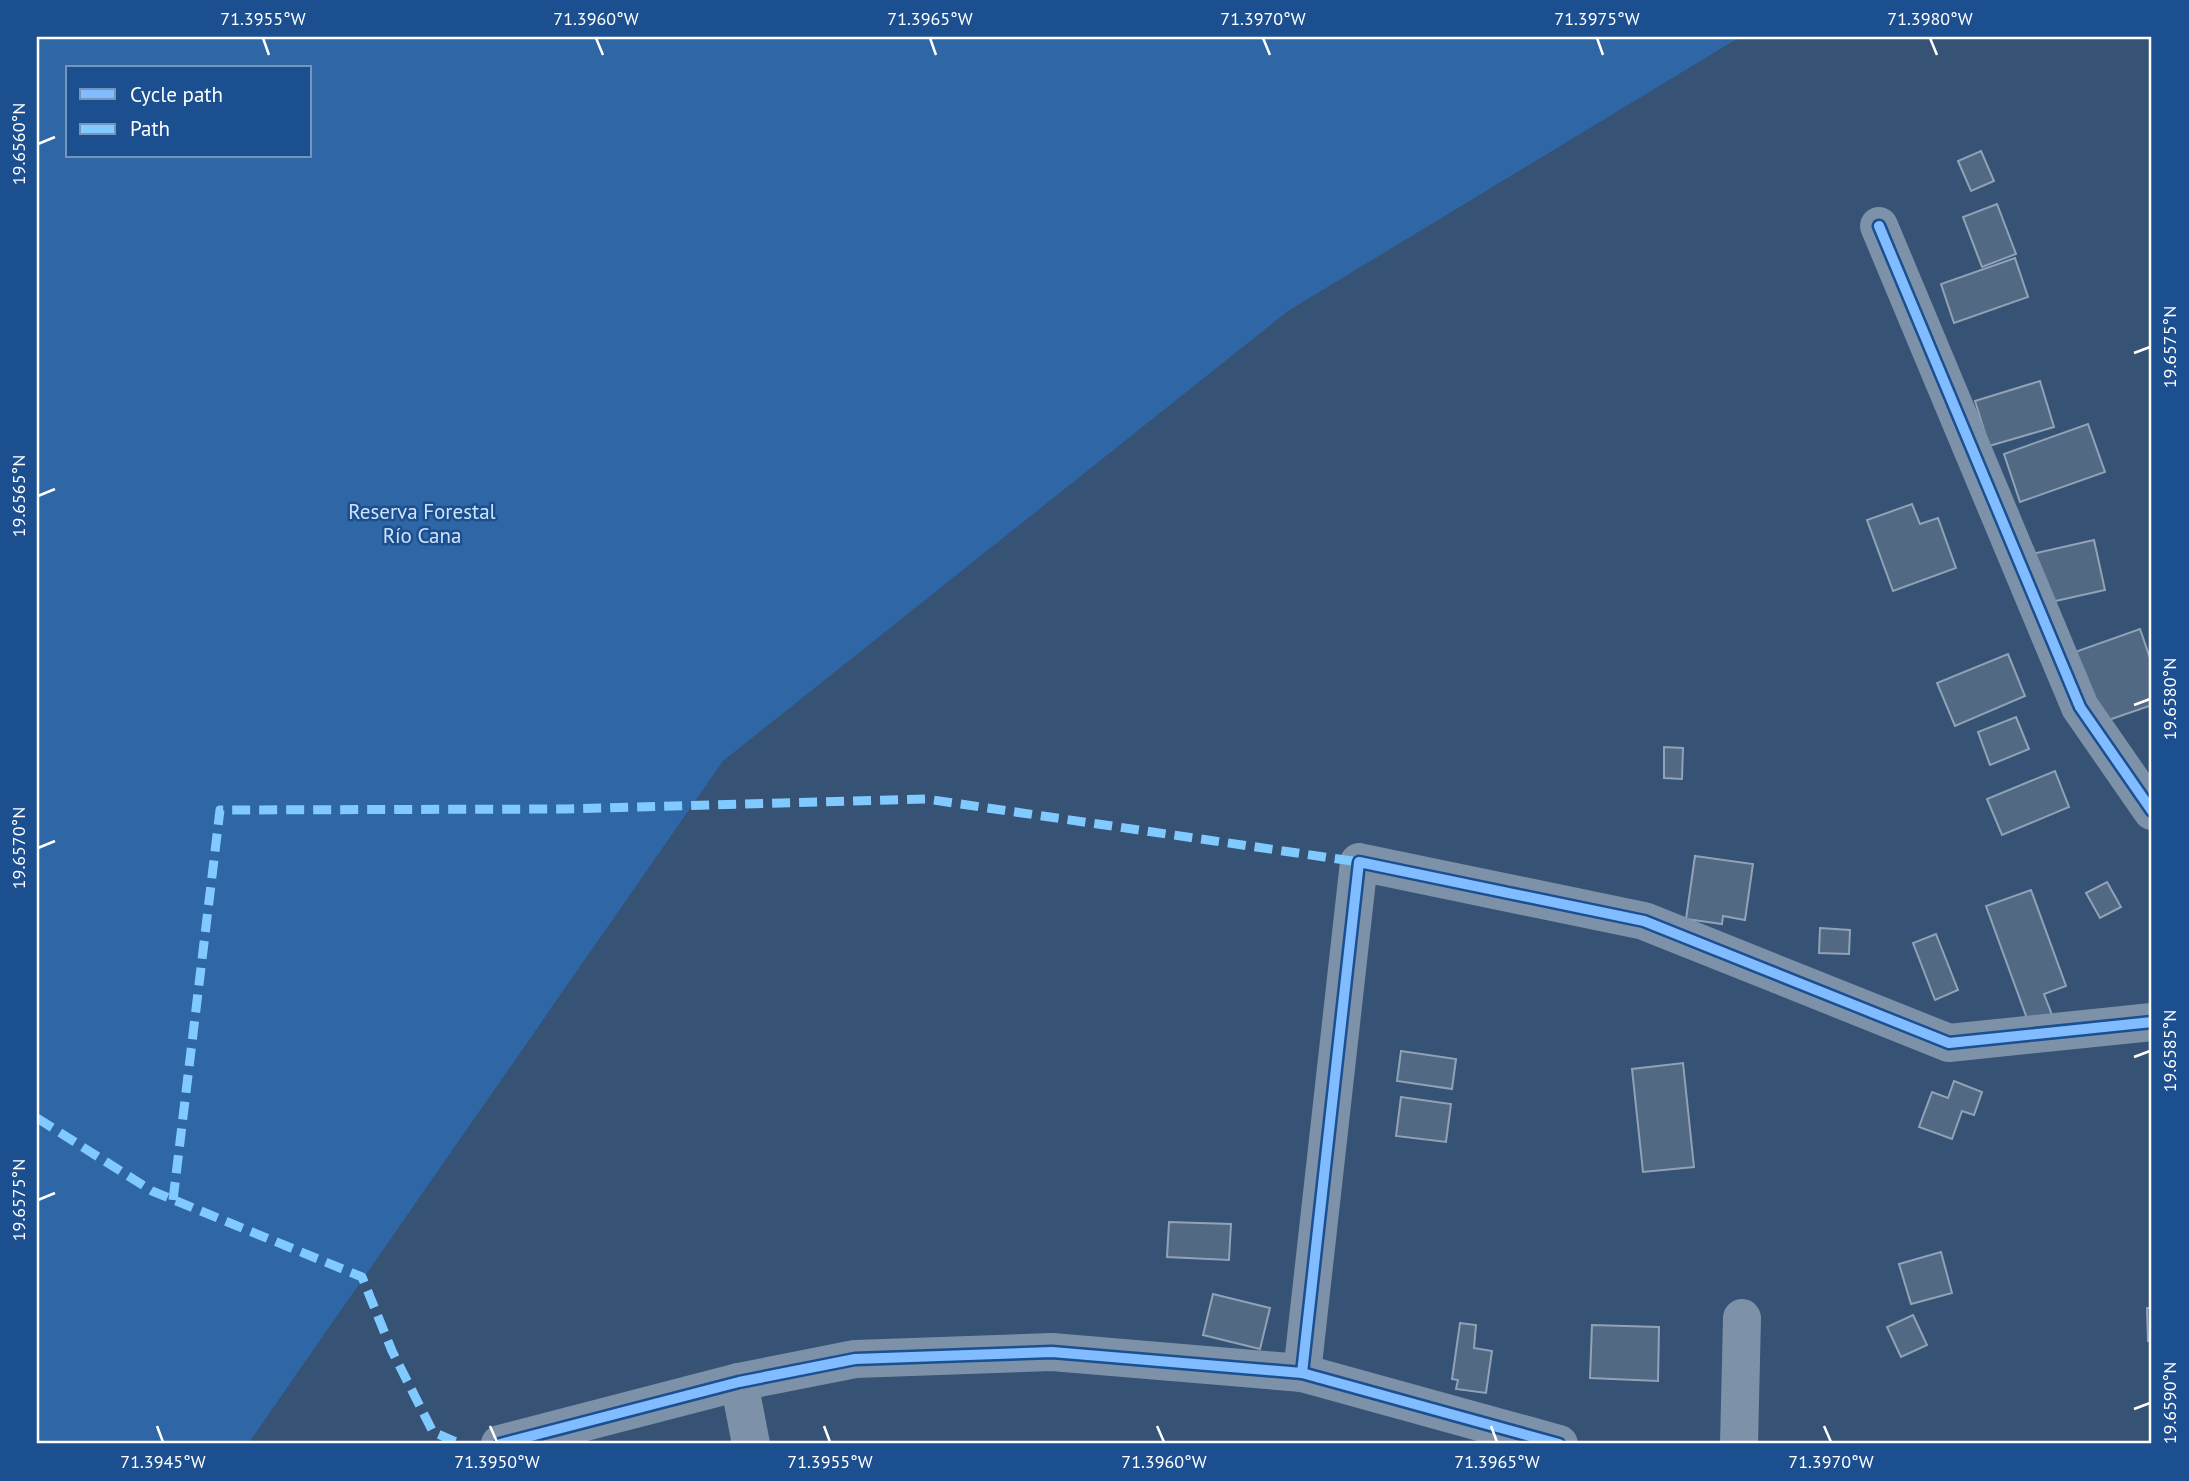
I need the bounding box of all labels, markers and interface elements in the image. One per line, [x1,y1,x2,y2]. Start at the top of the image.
text: 71.3955°W [220,7,306,30]
text: 71.3960°W [553,7,639,30]
text: 71.3965°W [887,7,973,30]
text: 71.3970°W [1220,7,1306,30]
text: 71.3975°W [1554,7,1640,30]
text: 71.3980°W [1887,7,1973,30]
legend [66,66,312,158]
text: Cycle path [130,81,223,108]
text: 19.6560°N [7,103,30,185]
text: Path [130,115,170,142]
text: 19.6575°N [2158,306,2181,388]
text: 19.6565°N [7,455,30,537]
park label: Reserva Forestal Río Cana [348,498,496,549]
text: 19.6580°N [2158,658,2181,740]
text: 19.6570°N [7,807,30,889]
text: 19.6585°N [2158,1010,2181,1092]
text: 19.6575°N [7,1159,30,1241]
text: 19.6590°N [2158,1362,2181,1444]
text: 71.3945°W [120,1450,206,1473]
text: 71.3950°W [454,1450,540,1473]
text: 71.3955°W [787,1450,873,1473]
text: 71.3960°W [1121,1450,1207,1473]
text: 71.3965°W [1454,1450,1540,1473]
text: 71.3970°W [1788,1450,1874,1473]

